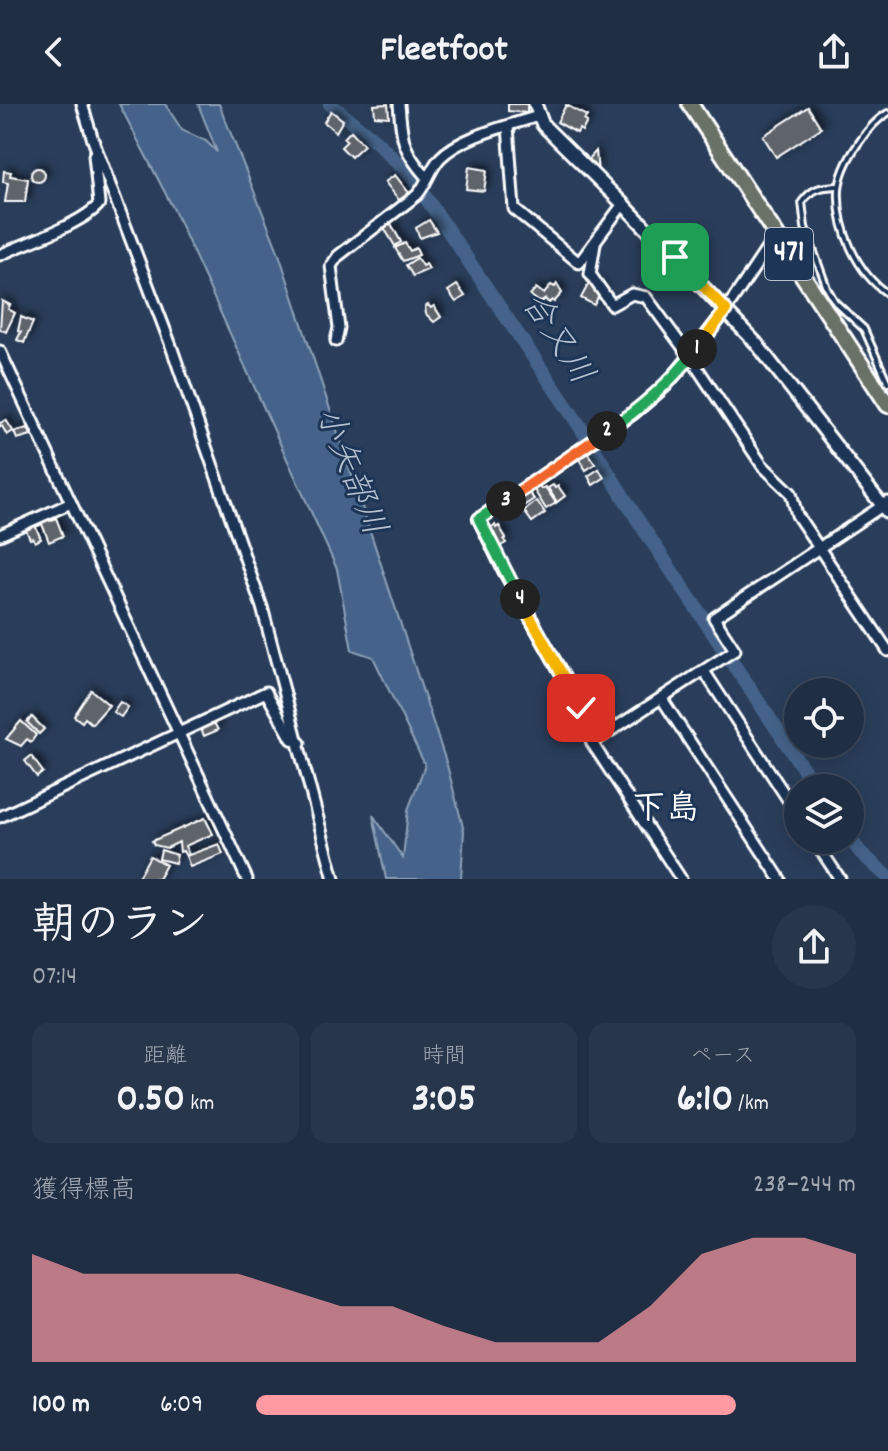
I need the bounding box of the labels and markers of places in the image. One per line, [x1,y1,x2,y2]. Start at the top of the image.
pin [641,223,709,291]
pin: 1 [677,329,717,369]
pin: 2 [587,411,627,451]
pin: 3 [486,481,526,521]
pin: 4 [500,579,540,619]
pin [547,674,615,742]

